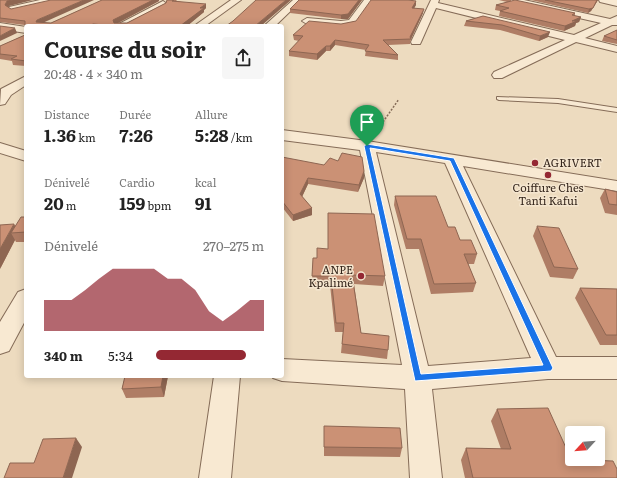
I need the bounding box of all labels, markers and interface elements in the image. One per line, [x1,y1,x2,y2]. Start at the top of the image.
text: Course du soir [44,32,206,65]
button: share [222,37,264,79]
text: 20:48 · 4 × 340 m [44,64,143,83]
pin [350,105,384,146]
text: Distance [44,106,89,122]
text: Durée [119,106,151,122]
text: Allure [195,106,228,122]
icon: arrive [356,111,378,133]
text: 1.36 [44,122,76,147]
text: 7:26 [119,122,153,147]
text: 5:28 [195,122,229,147]
text: km [76,129,96,145]
text: /km [229,129,253,145]
place label: AGRIVERT [543,154,602,170]
marker: AGRIVERT [530,158,540,168]
marker: Coiffure Ches Tanti Kafui [543,170,553,180]
text: Dénivelé [44,174,90,190]
text: Cardio [119,174,155,190]
text: kcal [195,174,216,190]
place label: Coiffure Ches Tanti Kafui [513,179,584,208]
text: 20 [44,190,64,215]
text: 159 [119,190,145,215]
text: 91 [195,190,212,215]
text: m [64,197,76,213]
text: bpm [145,197,171,213]
text: Dénivelé [44,236,98,255]
text: 270–275 m [203,236,264,255]
place label: ANPE Kpalimé [308,261,353,290]
marker: ANPE Kpalimé [356,271,366,281]
text: 340 m [44,346,83,365]
text: 5:34 [108,346,133,365]
north arrow [565,426,605,466]
map controls [565,426,605,466]

